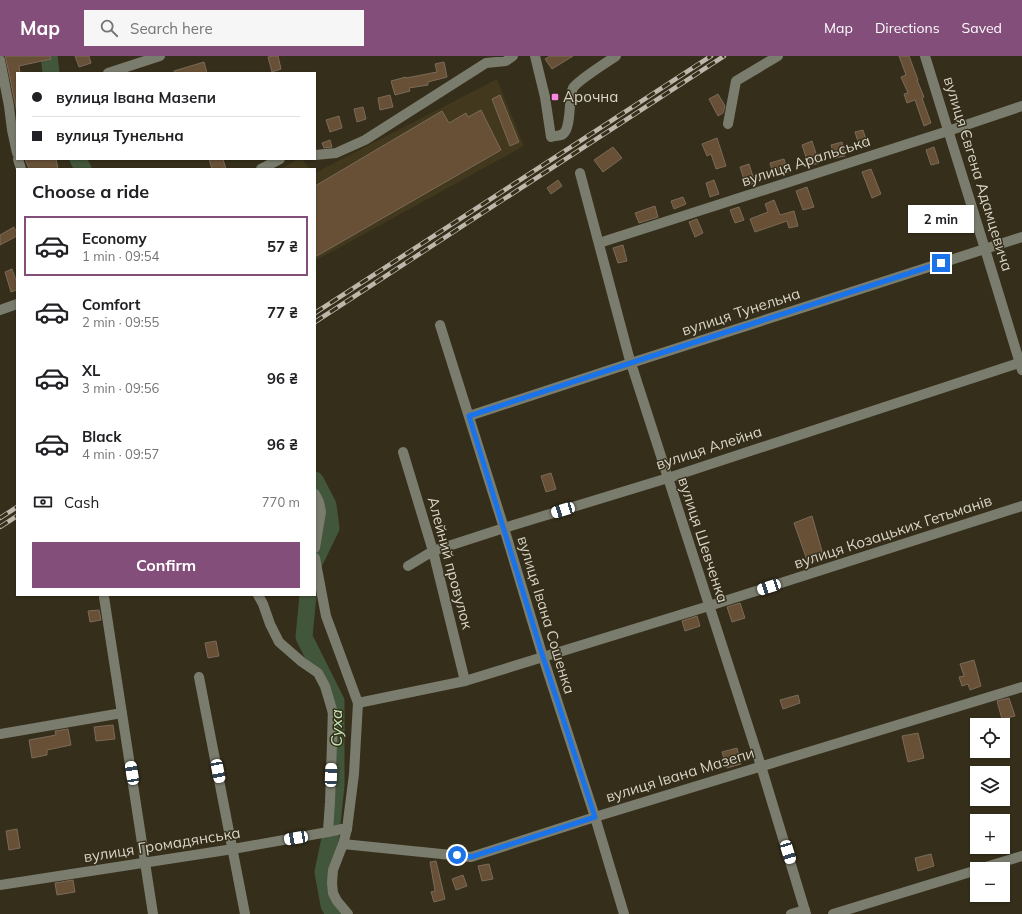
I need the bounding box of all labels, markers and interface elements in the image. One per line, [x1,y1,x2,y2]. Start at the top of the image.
search box [84,10,364,46]
text: Map [20,16,60,40]
icon: search [98,17,120,39]
text: Search here [130,19,213,38]
text: Map [824,19,853,37]
text: Directions [875,19,940,37]
text: Saved [962,19,1002,37]
street label: вулиця Євгена Адамцевича [940,74,1017,273]
place label: Арочна [563,87,618,106]
text: вулиця Івана Мазепи [56,88,216,107]
marker: Арочна [550,92,560,102]
text: вулиця Тунельна [56,126,184,145]
street label: вулиця Аральська [739,131,873,190]
text: Choose a ride [32,180,149,203]
callout: 2 min [908,205,974,233]
text: 2 min [924,211,958,227]
icon: car [34,228,70,264]
text: Economy [82,229,147,248]
text: 57 ₴ [267,237,298,256]
text: 1 min · 09:54 [82,248,159,264]
route end [932,254,950,272]
street label: вулиця Тунельна [679,283,803,340]
icon: car [34,294,70,330]
text: Comfort [82,295,140,314]
text: 77 ₴ [267,303,298,322]
text: 2 min · 09:55 [82,314,159,330]
icon: car [34,360,70,396]
text: XL [82,361,100,380]
text: 96 ₴ [267,369,298,388]
text: 3 min · 09:56 [82,380,159,396]
street label: вулиця Алейна [653,421,764,474]
icon: car [34,426,70,462]
text: Black [82,427,121,446]
text: 96 ₴ [267,435,298,454]
text: 4 min · 09:57 [82,446,159,462]
street label: вулиця Шевченка [674,475,733,605]
icon: cash [32,491,54,513]
street label: вулиця Козацьких Гетьманів [791,491,994,573]
text: Cash [64,493,99,512]
text: 770 m [262,494,300,510]
street label: Алейний провулок [424,495,478,632]
car [550,501,576,519]
street label: вулиця Івана Сошенка [513,534,580,696]
button: Confirm [32,542,300,588]
car [756,578,782,596]
water label: Суха [326,709,346,747]
map controls [970,718,1010,902]
button: locate [970,718,1010,758]
street label: вулиця Івана Мазепи [603,743,756,806]
car [210,758,226,784]
car [124,760,140,786]
car [325,763,337,787]
button: layers [970,766,1010,806]
button: + [970,814,1010,854]
street label: вулиця Громадянська [82,823,242,866]
car [283,830,309,846]
car [779,839,797,865]
route start [448,846,466,864]
button: − [970,862,1010,902]

